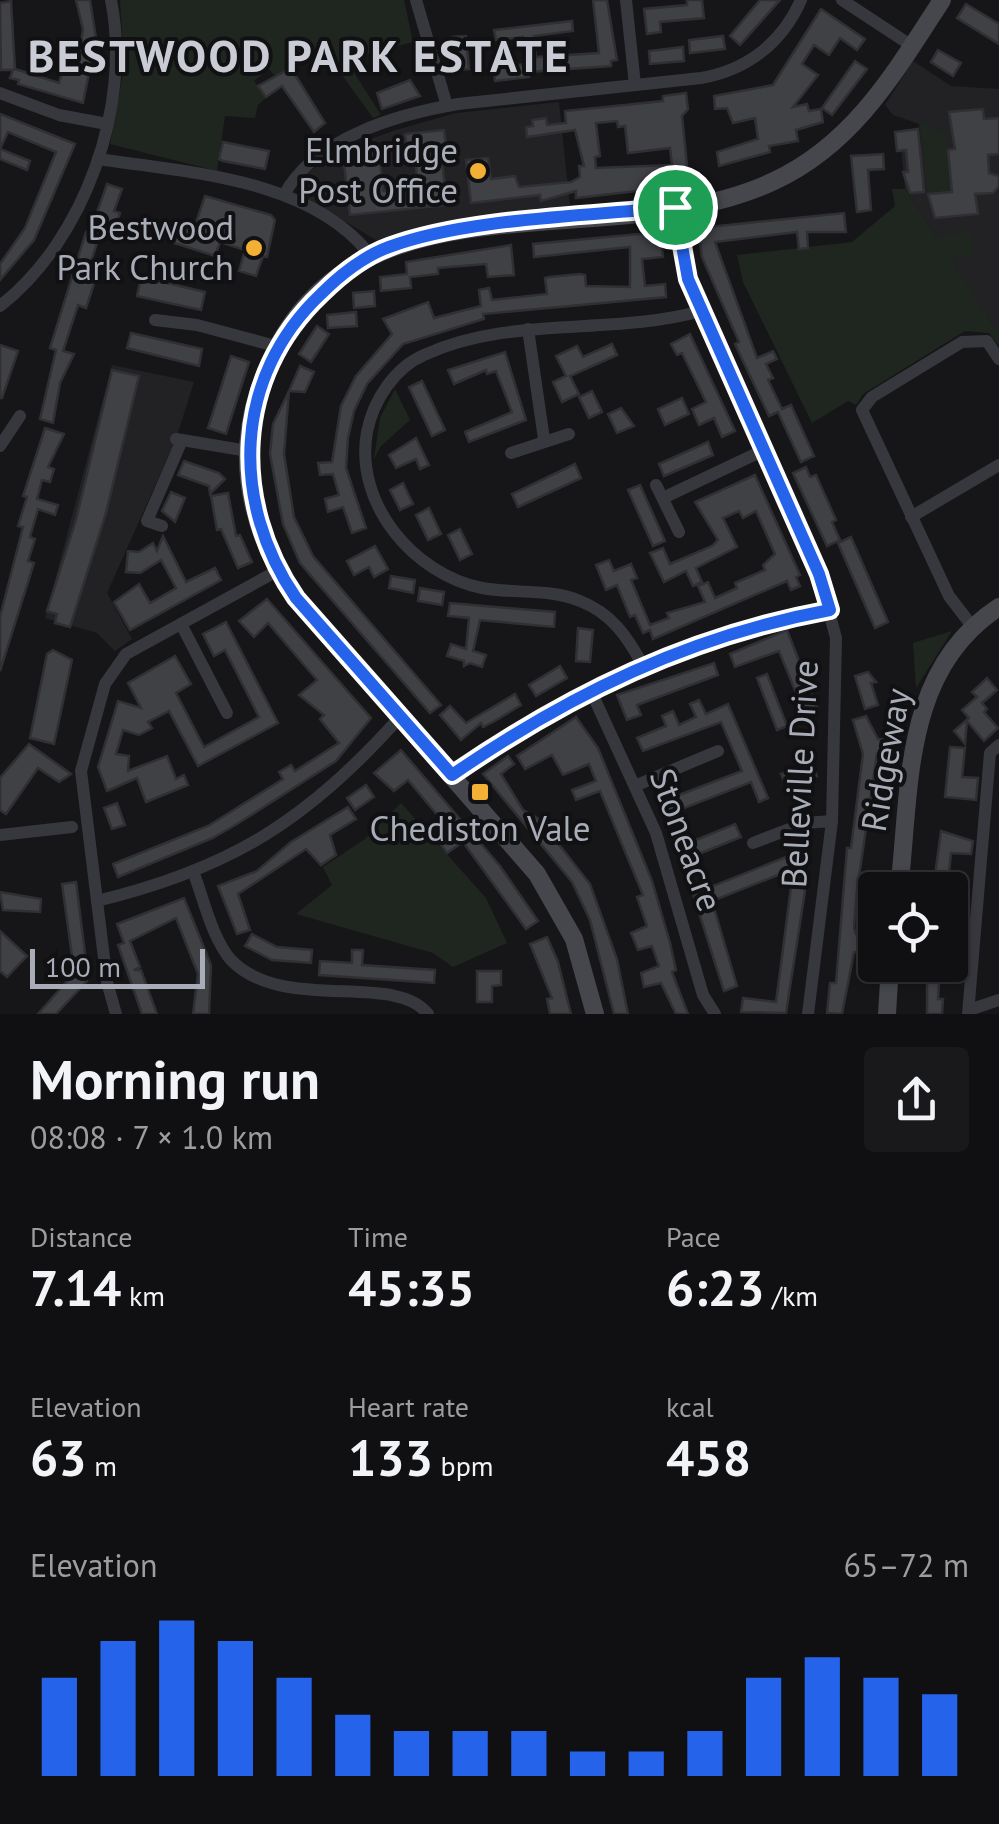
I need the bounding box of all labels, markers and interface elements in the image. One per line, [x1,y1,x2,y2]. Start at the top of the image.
district label: BESTWOOD PARK ESTATE [28,26,570,84]
place label: Elmbridge Post Office [298,127,458,213]
marker: Elmbridge Post Office [467,160,489,182]
pin [633,165,718,250]
icon: arrive [648,180,703,235]
place label: Bestwood Park Church [57,204,234,290]
marker: Bestwood Park Church [243,237,265,259]
street label: Belleville Drive [770,659,828,889]
street label: Ridgeway [850,685,920,835]
street label: Stoneacre [640,762,734,917]
marker: Chediston Vale [469,781,491,803]
place label: Chediston Vale [369,805,591,851]
map controls [858,872,968,982]
button: locate [858,872,968,982]
scale bar [30,944,205,988]
text: 100 m [45,948,121,985]
text: Morning run [30,1043,320,1114]
button: share [864,1047,969,1152]
text: 08:08 · 7 × 1.0 km [30,1116,273,1158]
text: Distance [30,1218,133,1255]
text: Time [348,1218,408,1255]
text: Pace [666,1218,721,1255]
text: 7.14 [30,1255,121,1320]
text: 45:35 [348,1255,475,1320]
text: 6:23 [666,1255,765,1320]
text: km [121,1277,165,1314]
text: /km [765,1277,818,1314]
text: Elevation [30,1388,142,1425]
text: Heart rate [348,1388,469,1425]
text: kcal [666,1388,714,1425]
text: 63 [30,1425,87,1490]
text: 133 [348,1425,433,1490]
text: 458 [666,1425,751,1490]
text: m [87,1447,117,1484]
text: bpm [433,1447,494,1484]
text: Elevation [30,1544,157,1586]
text: 65–72 m [844,1544,969,1586]

